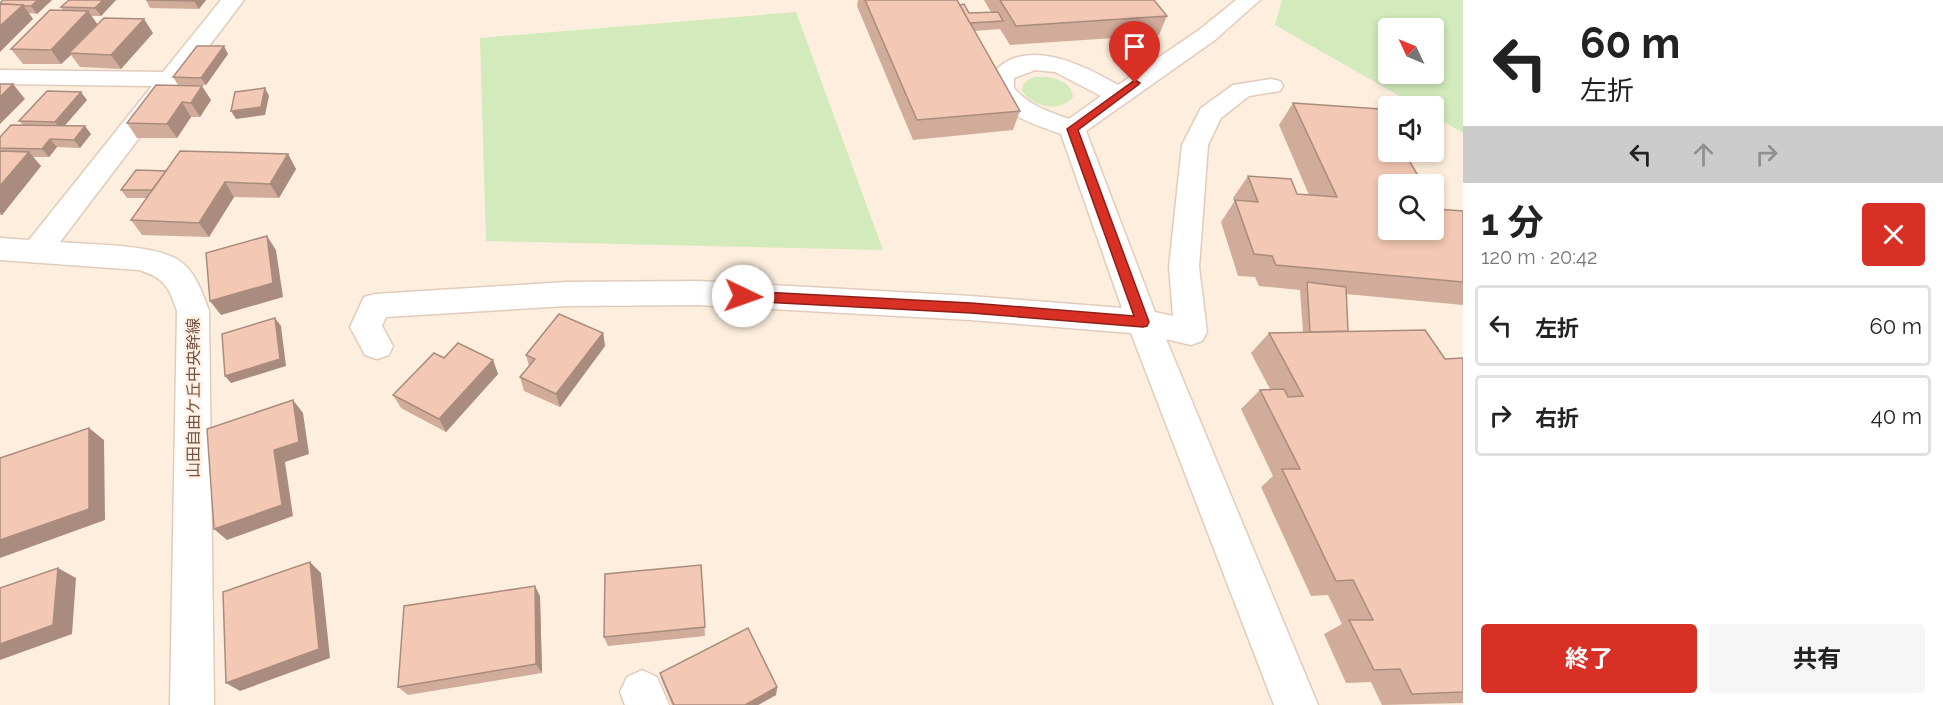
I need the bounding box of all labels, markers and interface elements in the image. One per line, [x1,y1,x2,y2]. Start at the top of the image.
north arrow [1378,18,1444,84]
map controls [1378,18,1444,240]
text: 60 m [1580,19,1680,68]
pin [1109,21,1160,83]
icon: left [1481,24,1559,102]
icon: arrive [1118,30,1151,63]
text: 左折 [1580,75,1634,106]
button: sound [1378,96,1444,162]
icon: left [1624,138,1657,171]
icon: ahead [1687,138,1720,171]
icon: right [1750,138,1783,171]
button: search [1378,174,1444,240]
text: 1 分 [1481,201,1543,243]
button: close [1862,203,1925,266]
text: 120 m · 20:42 [1481,245,1597,269]
position arrow [711,264,775,328]
icon: left [1484,309,1517,342]
text: 60 m [1869,313,1922,339]
text: 左折 [1535,315,1579,341]
street label: 山田自由ケ丘中央幹線 [184,318,203,478]
icon: right [1484,399,1517,432]
text: 40 m [1871,403,1922,429]
text: 右折 [1535,405,1579,431]
button: 終了 [1481,624,1697,693]
button: 共有 [1709,624,1925,693]

